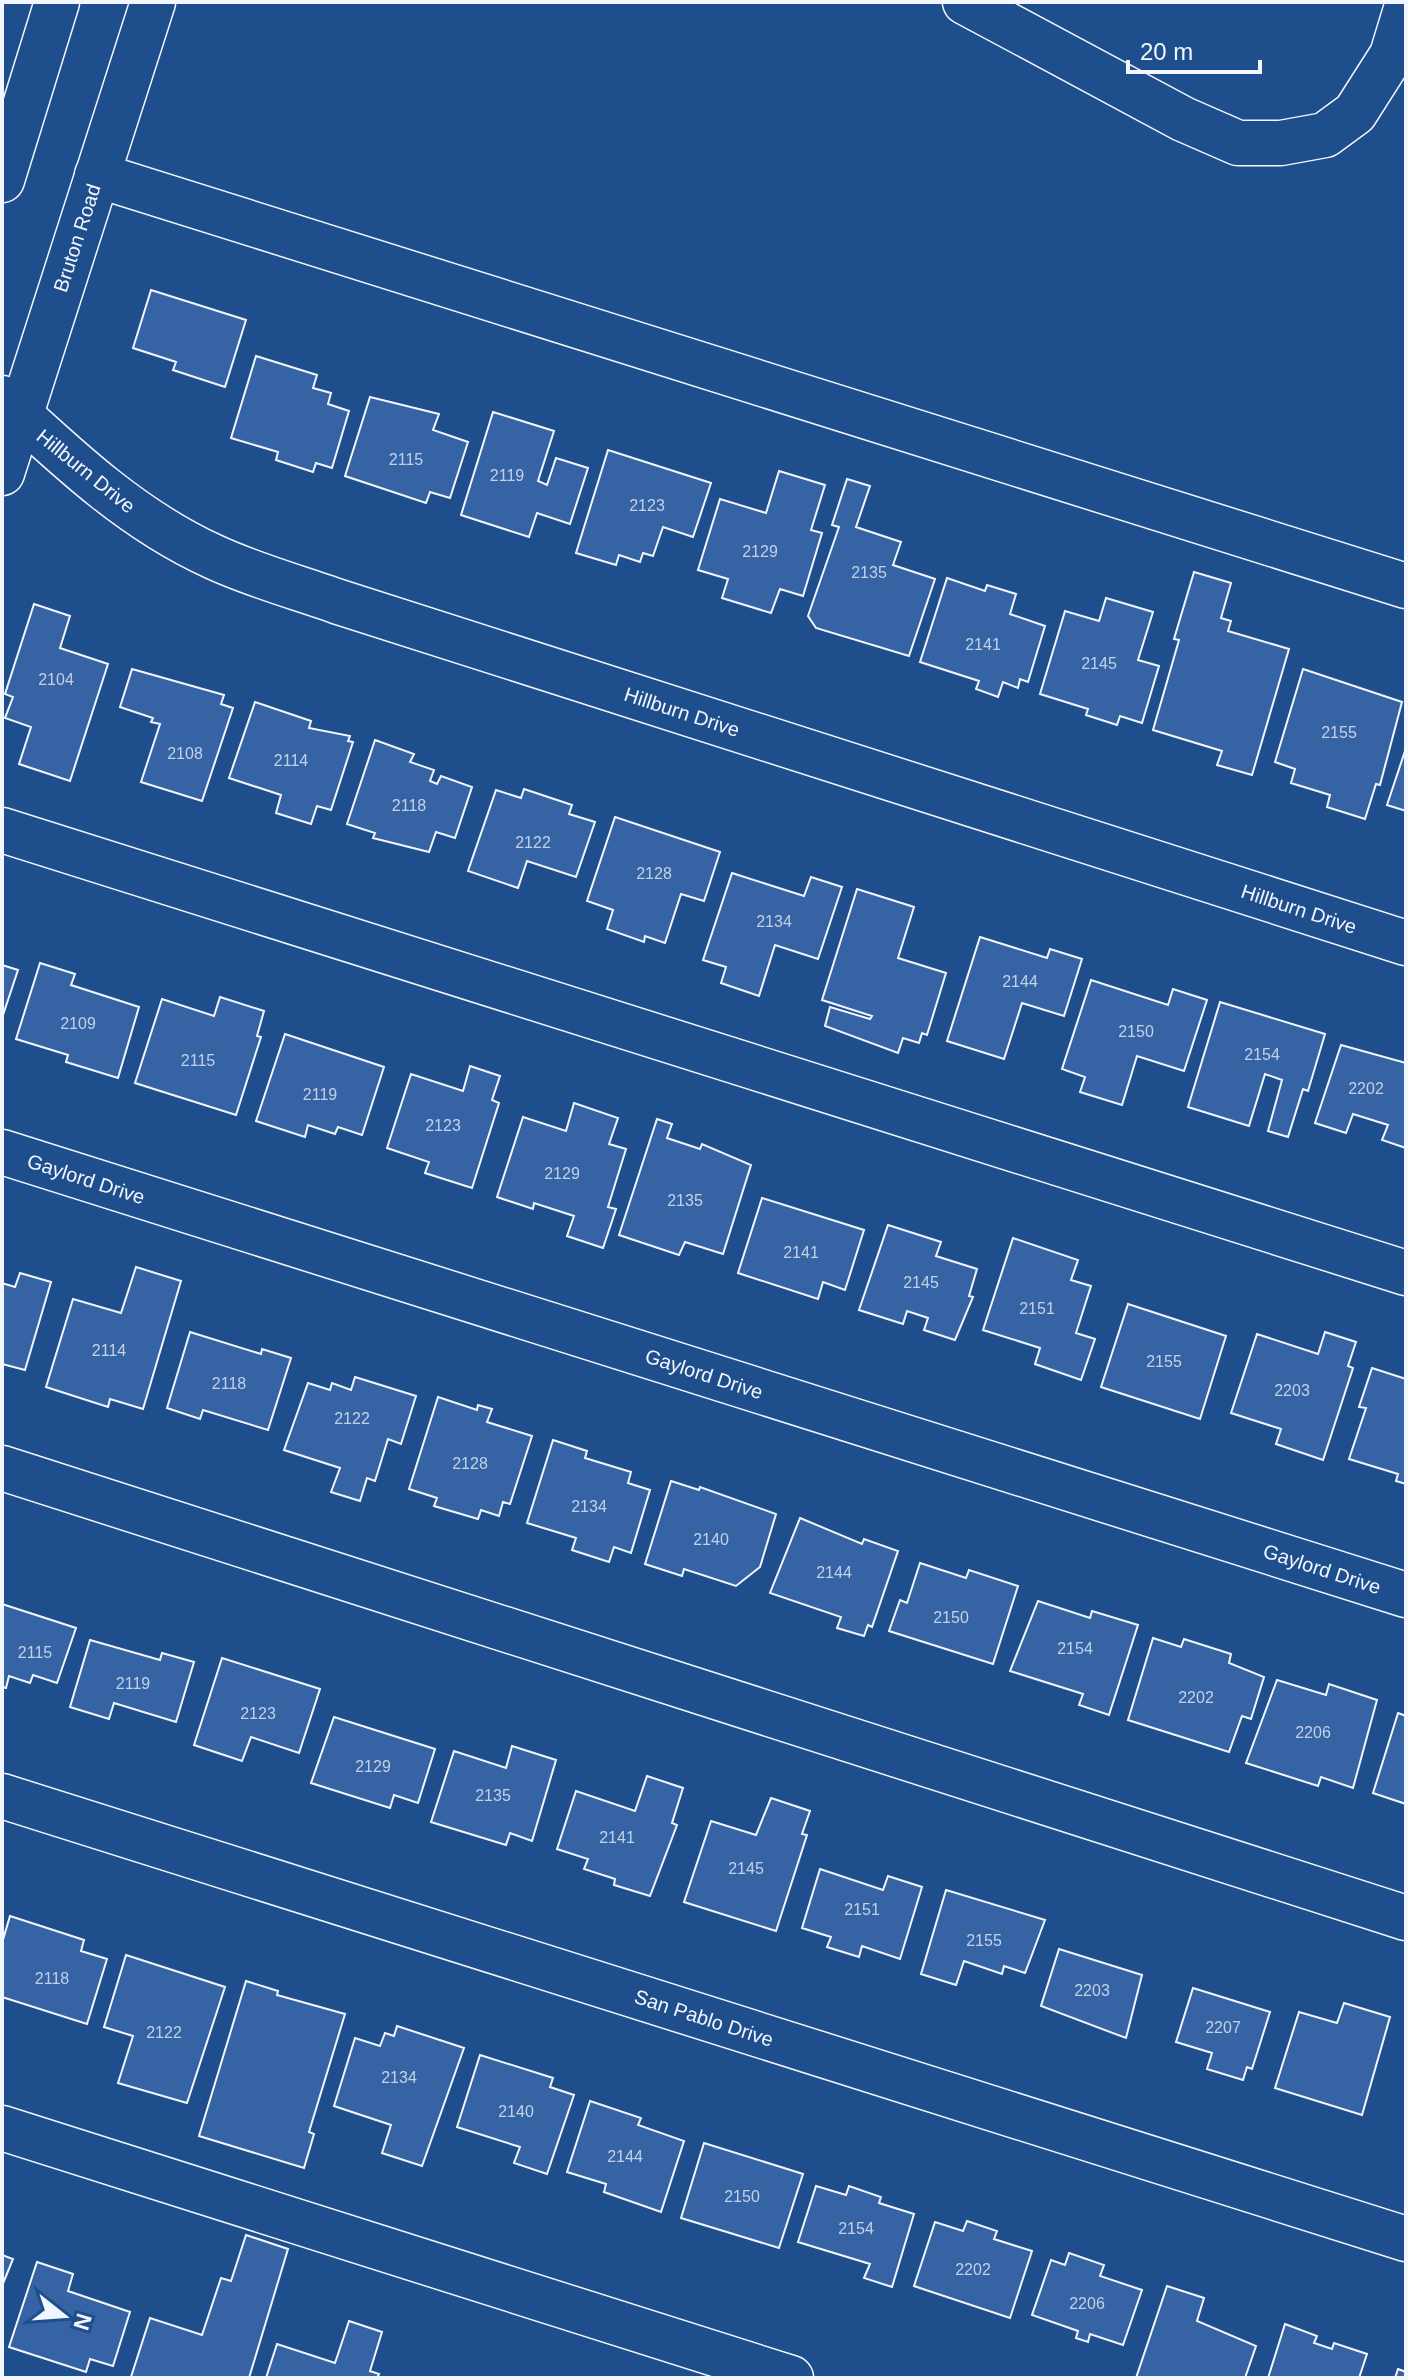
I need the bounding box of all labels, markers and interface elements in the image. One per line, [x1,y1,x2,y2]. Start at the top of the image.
scale bar [1128,24,1260,74]
text: 20 m [1140,38,1193,65]
street label: Bruton Road [49,181,105,295]
street label: Hillburn Drive [32,425,140,517]
house number: 2115 [389,451,423,468]
house number: 2119 [490,467,524,484]
house number: 2123 [629,497,665,514]
house number: 2129 [742,543,778,560]
house number: 2135 [851,564,887,581]
house number: 2141 [965,636,1001,653]
house number: 2145 [1081,655,1117,672]
house number: 2104 [38,671,74,688]
street label: Hillburn Drive [622,683,742,741]
house number: 2155 [1321,724,1357,741]
house number: 2108 [167,745,203,762]
house number: 2114 [274,752,308,769]
house number: 2118 [392,797,426,814]
house number: 2122 [515,834,551,851]
house number: 2128 [636,865,672,882]
street label: Hillburn Drive [1239,880,1359,938]
house number: 2134 [756,913,792,930]
house number: 2144 [1002,973,1038,990]
house number: 2109 [60,1015,96,1032]
house number: 2150 [1118,1023,1154,1040]
house number: 2154 [1244,1046,1280,1063]
house number: 2115 [181,1052,215,1069]
house number: 2202 [1348,1080,1384,1097]
house number: 2119 [303,1086,337,1103]
house number: 2123 [425,1117,461,1134]
street label: Gaylord Drive [24,1150,148,1208]
house number: 2129 [544,1165,580,1182]
house number: 2135 [667,1192,703,1209]
house number: 2141 [783,1244,819,1261]
house number: 2145 [903,1274,939,1291]
house number: 2151 [1019,1300,1055,1317]
house number: 2114 [92,1342,126,1359]
street label: Gaylord Drive [642,1345,766,1403]
house number: 2155 [1146,1353,1182,1370]
house number: 2118 [212,1375,246,1392]
house number: 2203 [1274,1382,1310,1399]
house number: 2122 [334,1410,370,1427]
house number: 2128 [452,1455,488,1472]
house number: 2134 [571,1498,607,1515]
house number: 2140 [693,1531,729,1548]
street label: Gaylord Drive [1260,1540,1384,1598]
house number: 2144 [816,1564,852,1581]
house number: 2150 [933,1609,969,1626]
house number: 2154 [1057,1640,1093,1657]
house number: 2115 [18,1644,52,1661]
house number: 2119 [116,1675,150,1692]
house number: 2202 [1178,1689,1214,1706]
house number: 2123 [240,1705,276,1722]
house number: 2206 [1295,1724,1331,1741]
house number: 2129 [355,1758,391,1775]
house number: 2135 [475,1787,511,1804]
house number: 2141 [599,1829,635,1846]
house number: 2145 [728,1860,764,1877]
house number: 2151 [844,1901,880,1918]
house number: 2155 [966,1932,1002,1949]
house number: 2118 [35,1970,69,1987]
house number: 2203 [1074,1982,1110,1999]
street label: San Pablo Drive [632,1985,776,2051]
house number: 2207 [1205,2019,1241,2036]
house number: 2122 [146,2024,182,2041]
house number: 2134 [381,2069,417,2086]
house number: 2140 [498,2103,534,2120]
house number: 2144 [607,2148,643,2165]
house number: 2150 [724,2188,760,2205]
house number: 2154 [838,2220,874,2237]
house number: 2202 [955,2261,991,2278]
north arrow [24,2276,104,2356]
house number: 2206 [1069,2295,1105,2312]
text: N [68,2310,97,2333]

